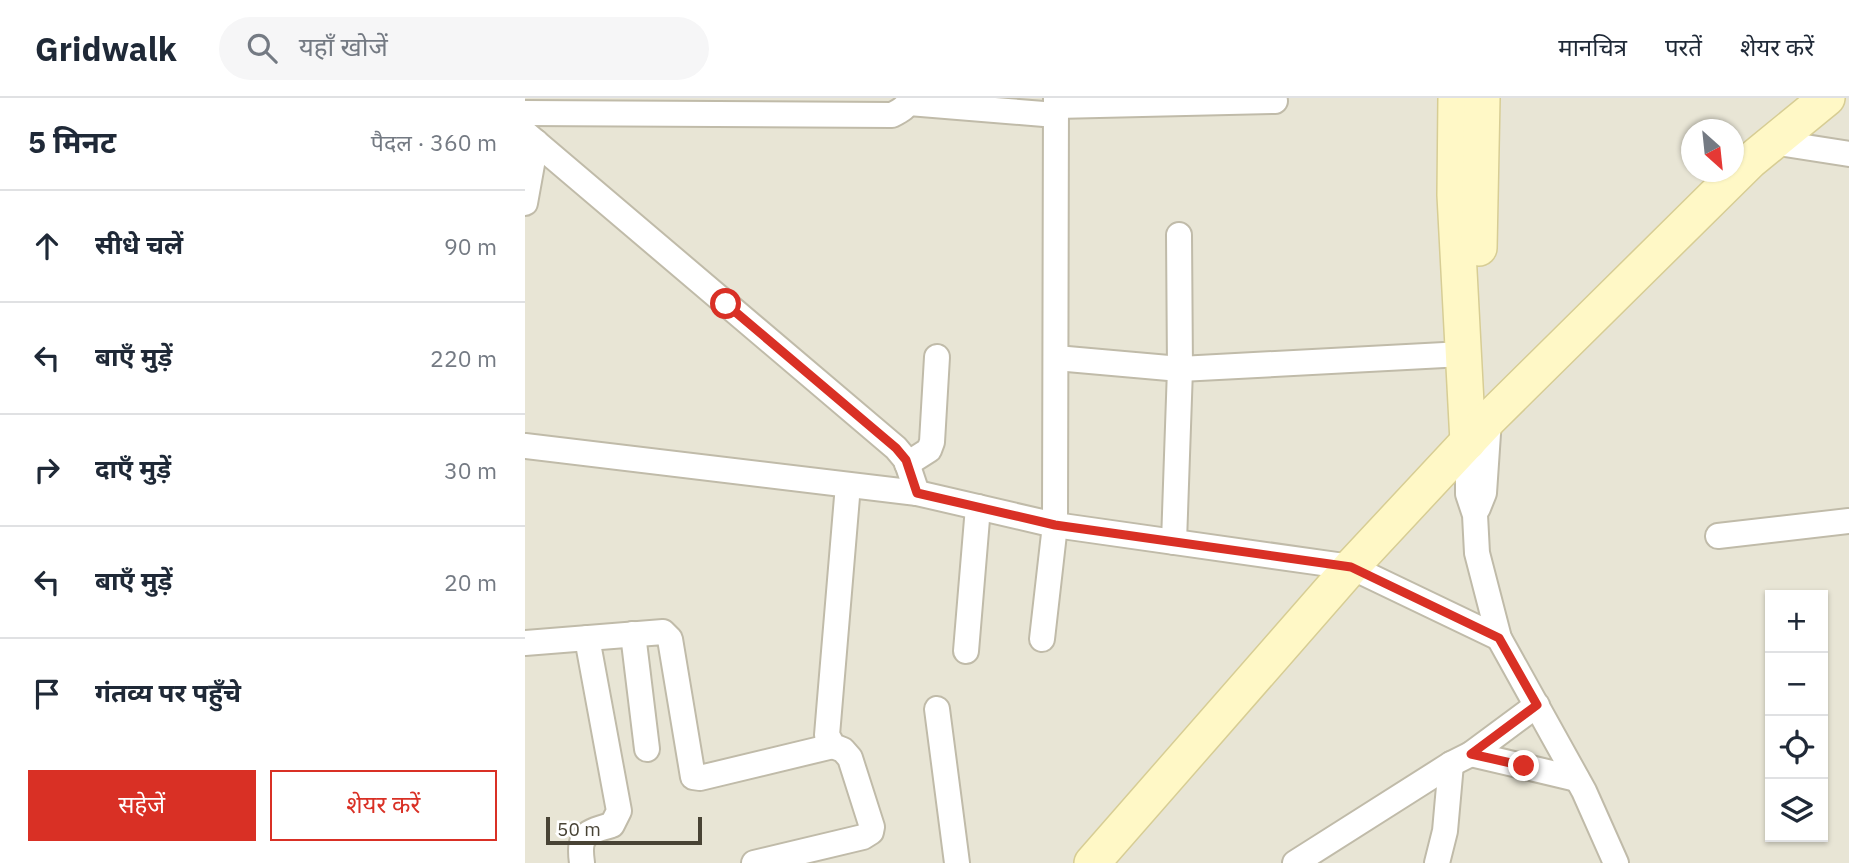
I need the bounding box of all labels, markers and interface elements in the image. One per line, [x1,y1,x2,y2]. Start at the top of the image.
search box [219,17,709,80]
text: Gridwalk [35,27,177,70]
icon: search [243,29,281,67]
text: यहाँ खोजें [299,29,388,63]
text: मानचित्र [1558,31,1627,63]
text: परतें [1665,31,1702,63]
text: शेयर करें [1740,31,1814,63]
north arrow [1681,119,1744,182]
text: 5 मिनट [28,122,116,161]
text: पैदल · 360 m [371,127,497,157]
icon: ahead [28,227,66,265]
text: सीधे चलें [95,227,183,261]
text: 90 m [444,231,497,261]
route start [710,288,741,319]
icon: left [28,339,66,377]
text: बाएँ मुड़ें [95,339,172,373]
text: 220 m [430,343,497,373]
icon: right [28,451,66,489]
text: दाएँ मुड़ें [95,451,171,485]
text: 30 m [444,455,497,485]
icon: left [28,563,66,601]
text: बाएँ मुड़ें [95,563,172,597]
text: 20 m [444,567,497,597]
map controls [1765,590,1828,842]
button: + [1765,590,1828,653]
button: − [1765,653,1828,716]
icon: arrive [28,675,66,713]
text: गंतव्य पर पहुँचे [95,675,241,709]
button: locate [1765,716,1828,779]
route end [1508,750,1539,781]
button: सहेजें [28,770,256,841]
button: शेयर करें [270,770,497,841]
button: layers [1765,779,1828,842]
scale bar [546,814,702,846]
text: 50 m [557,817,601,841]

